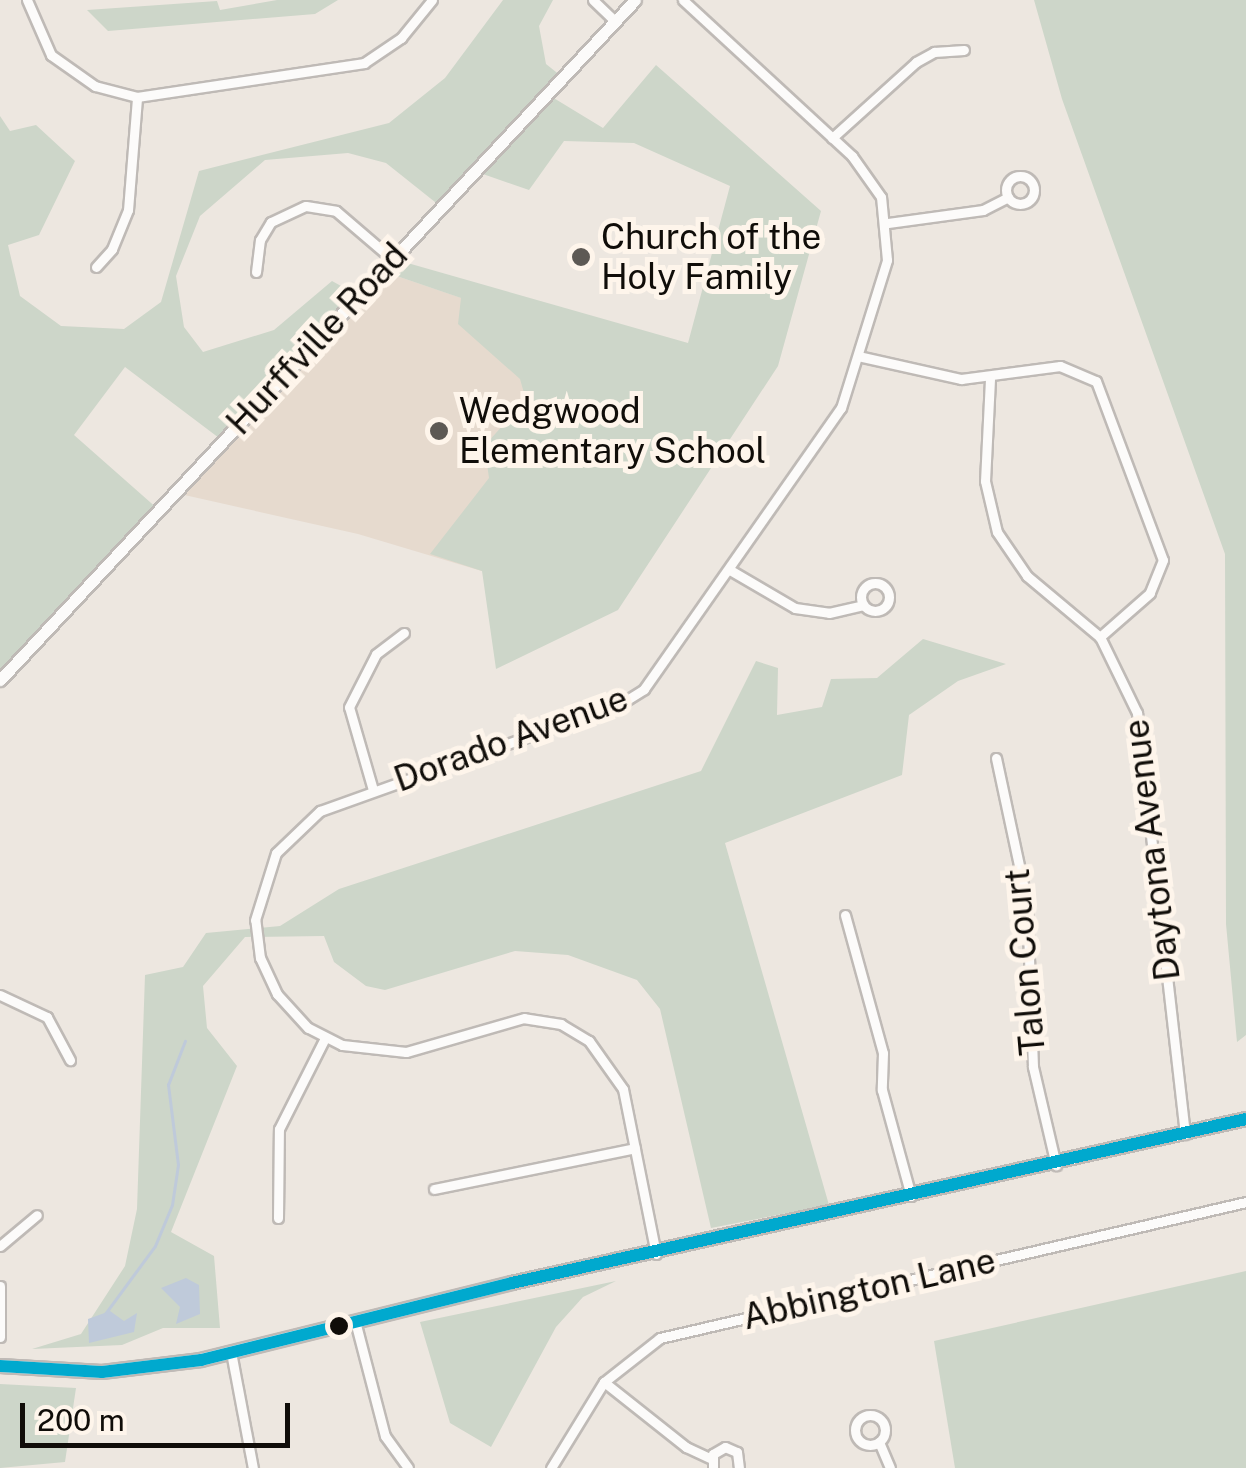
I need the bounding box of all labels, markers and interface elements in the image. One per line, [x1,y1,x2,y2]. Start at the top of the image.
place label: Church of the Holy Family [601,216,822,298]
street label: Hurffville Road [218,235,416,443]
marker: Church of the Holy Family [570,246,592,268]
place label: Wedgwood Elementary School [459,390,766,472]
marker: Wedgwood Elementary School [428,420,450,442]
street label: Dorado Avenue [388,677,634,801]
street label: Daytona Avenue [1115,717,1189,983]
street label: Talon Court [996,867,1054,1057]
street label: Abbington Lane [738,1239,1000,1339]
unlabelled marker [329,1316,349,1336]
scale bar [25,1383,295,1445]
text: 200 m [37,1402,125,1438]

